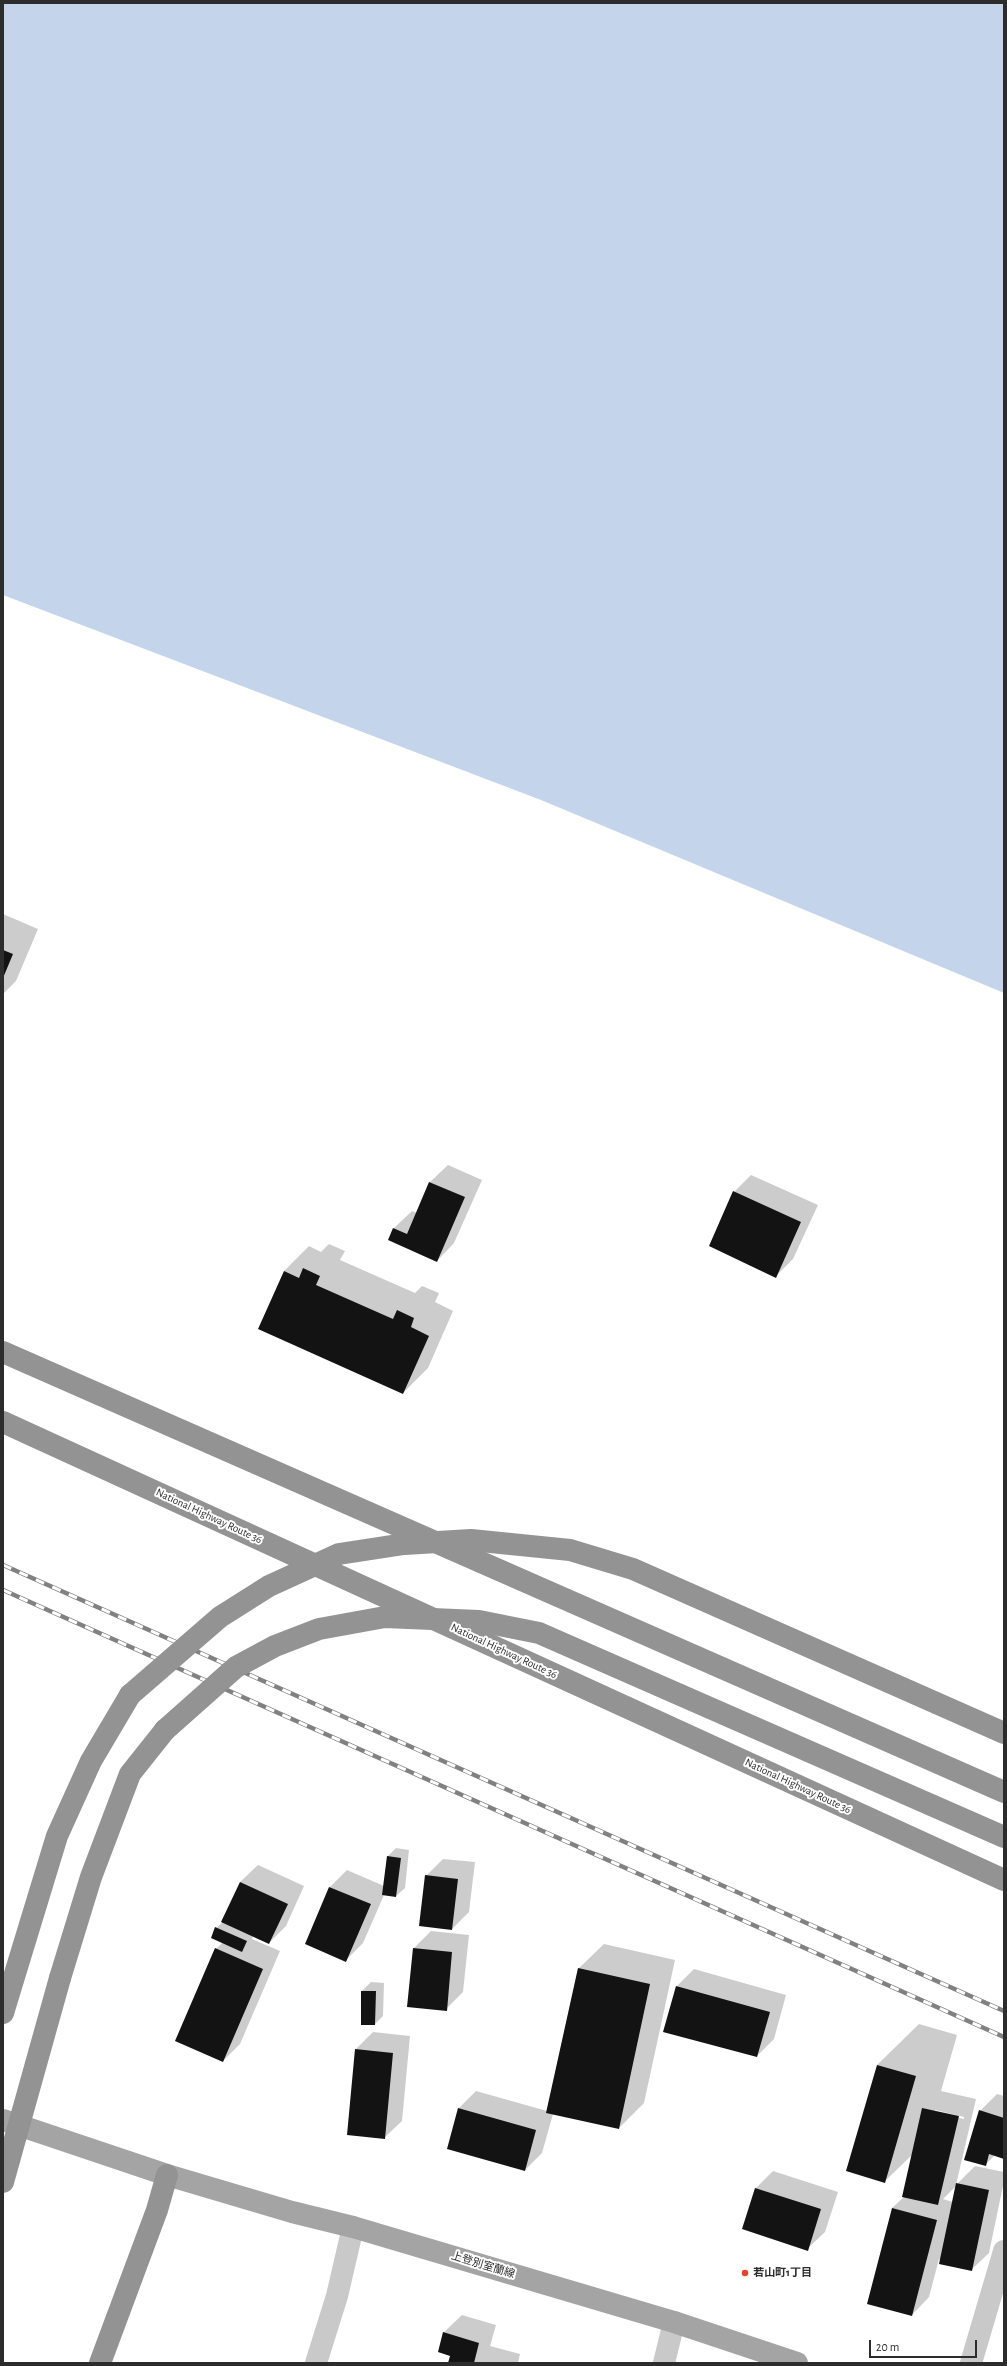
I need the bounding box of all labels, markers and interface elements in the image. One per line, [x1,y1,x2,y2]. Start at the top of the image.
street label: National Highway Route 36 [154,1486,264,1546]
street label: National Highway Route 36 [449,1621,559,1681]
street label: National Highway Route 36 [743,1756,853,1816]
street label: 上登別室蘭線 [450,2249,516,2281]
place label: 若山町1丁目 [753,2266,812,2280]
marker: 若山町1丁目 [740,2268,750,2278]
scale bar [871,2332,979,2358]
text: 20 m [876,2341,899,2353]

